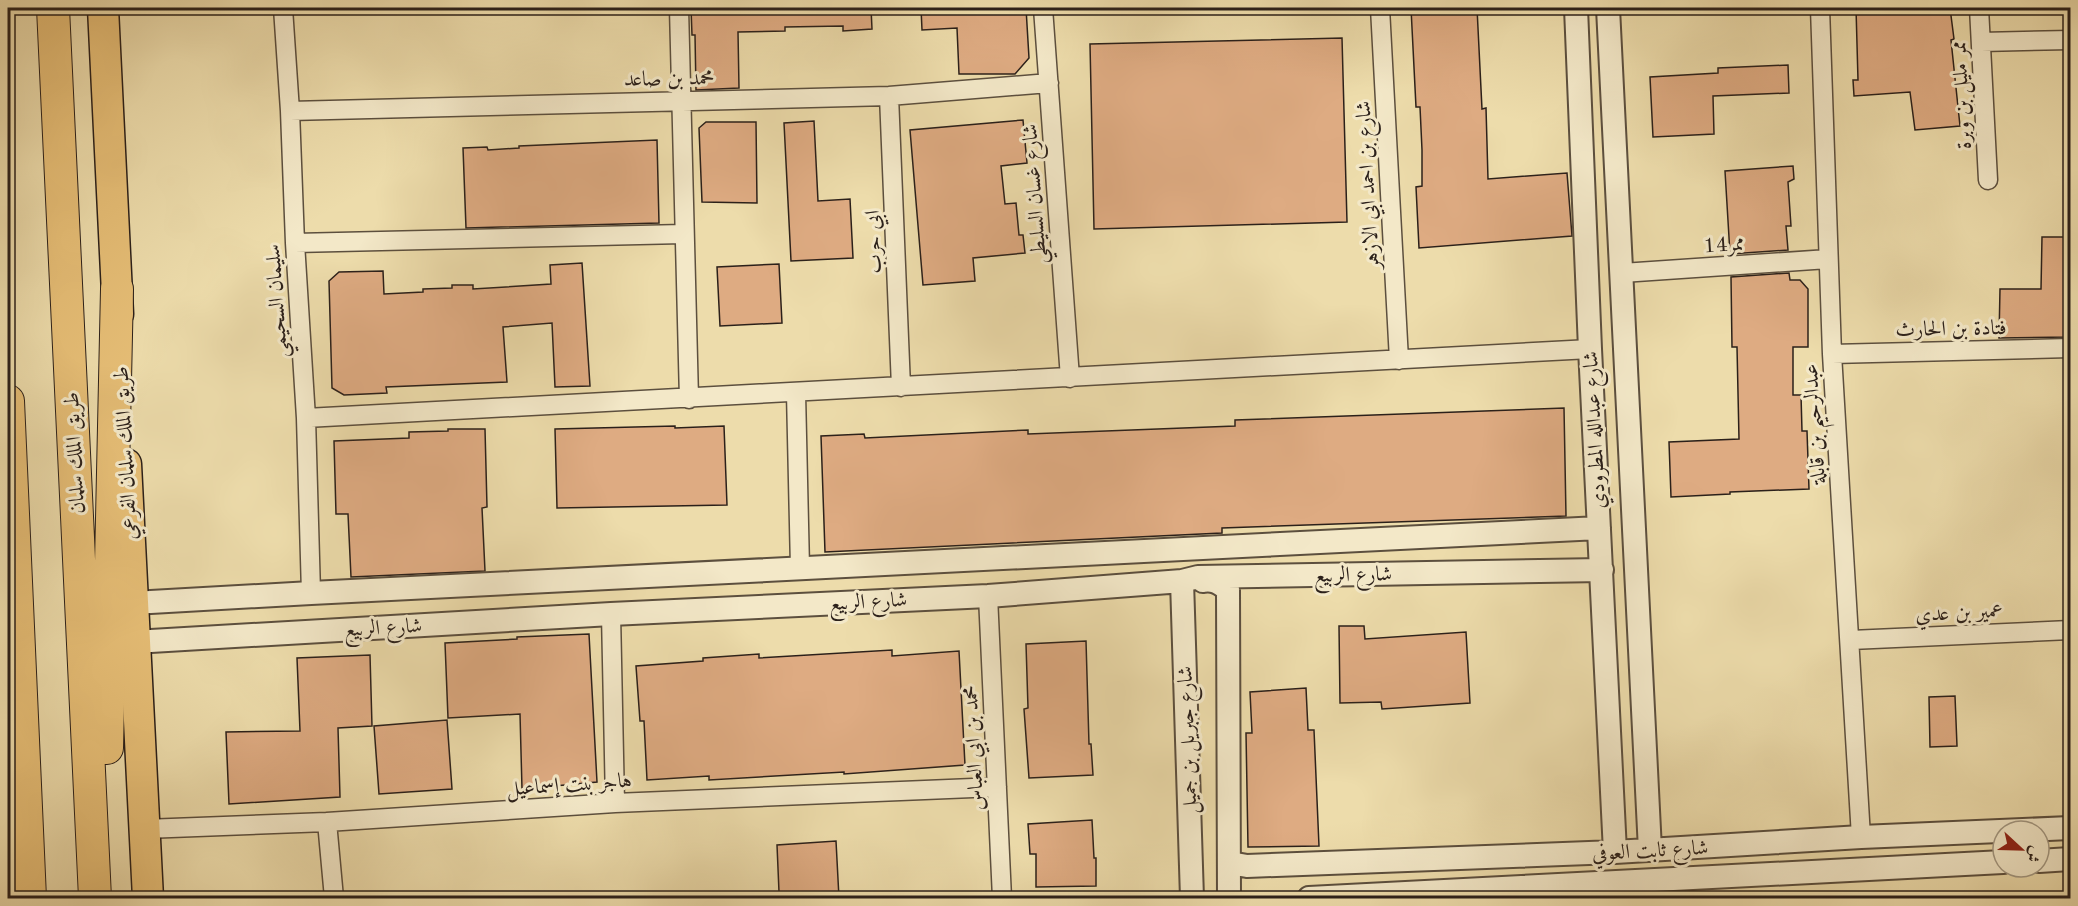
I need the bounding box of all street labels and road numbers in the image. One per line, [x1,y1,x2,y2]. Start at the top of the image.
street label: ممر مليل بن وبرة [1949,40,1979,150]
street label: محمد بن صاعد [624,68,715,91]
street label: شارع بن احمد ابي الازهر [1354,100,1389,272]
street label: شارع غسان السليطي [1020,123,1059,265]
street label: ابي حرب [863,210,891,274]
street label: ممر14 [1703,234,1745,258]
street label: سليمان السحيمي [263,243,300,358]
street label: فتادة بن الحارث [1895,318,2007,341]
street label: شارع عبدالله المطرودي [1581,350,1616,509]
street label: عبدالرحيم بن قابلة [1800,362,1839,486]
street label: طريق الملك سلمان الفرعي [111,365,147,540]
street label: طريق الملك سلمان [62,391,90,514]
street label: شارع الربيع [1314,563,1393,594]
street label: شارع الربيع [828,589,908,622]
street label: عمير بن عدي [1915,601,2004,630]
street label: شارع الربيع [343,615,423,648]
street label: شارع جبريل بن جميل [1175,665,1208,814]
street label: محمد بن ابي العباس [961,684,993,811]
street label: هاجر بنت إسماعيل [506,771,633,803]
street label: شارع ثابت العوفي [1591,837,1709,871]

